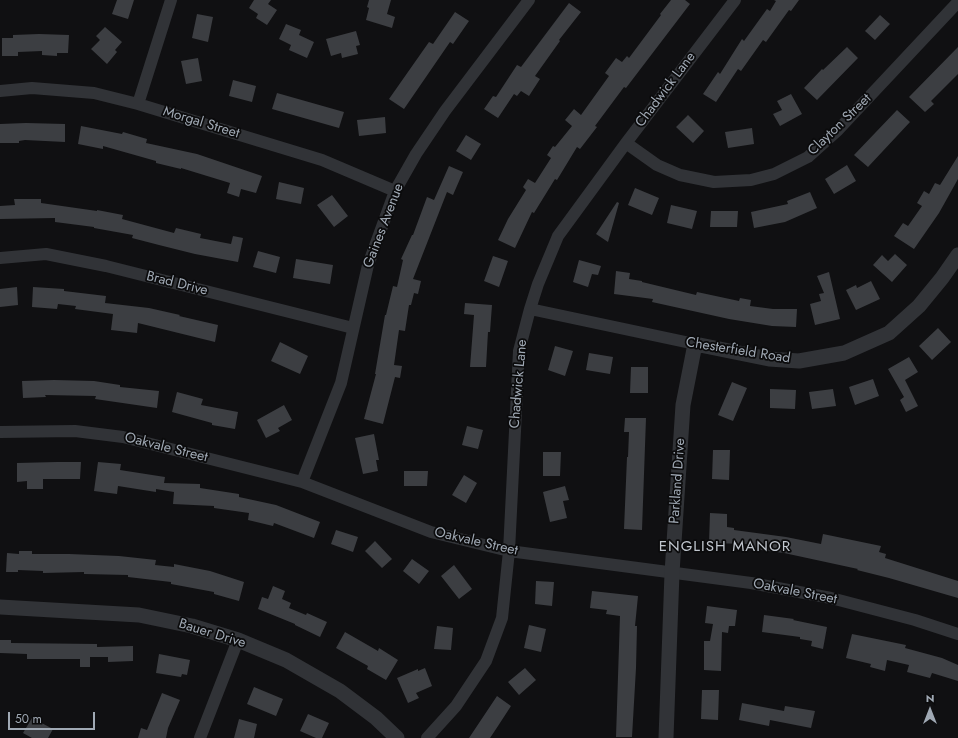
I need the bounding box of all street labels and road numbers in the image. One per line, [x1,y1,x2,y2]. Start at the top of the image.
street label: Chadwick Lane [632,49,700,131]
street label: Clayton Street [805,91,875,159]
street label: Morgal Street [161,103,241,143]
street label: Gaines Avenue [360,181,408,271]
street label: Brad Drive [145,268,209,300]
street label: Chesterfield Road [685,334,791,368]
street label: Chadwick Lane [507,339,531,429]
street label: Oakvale Street [123,430,209,466]
street label: Parkland Drive [667,438,689,524]
street label: Oakvale Street [433,524,519,560]
street label: Oakvale Street [752,576,838,608]
street label: Bauer Drive [176,616,248,652]

